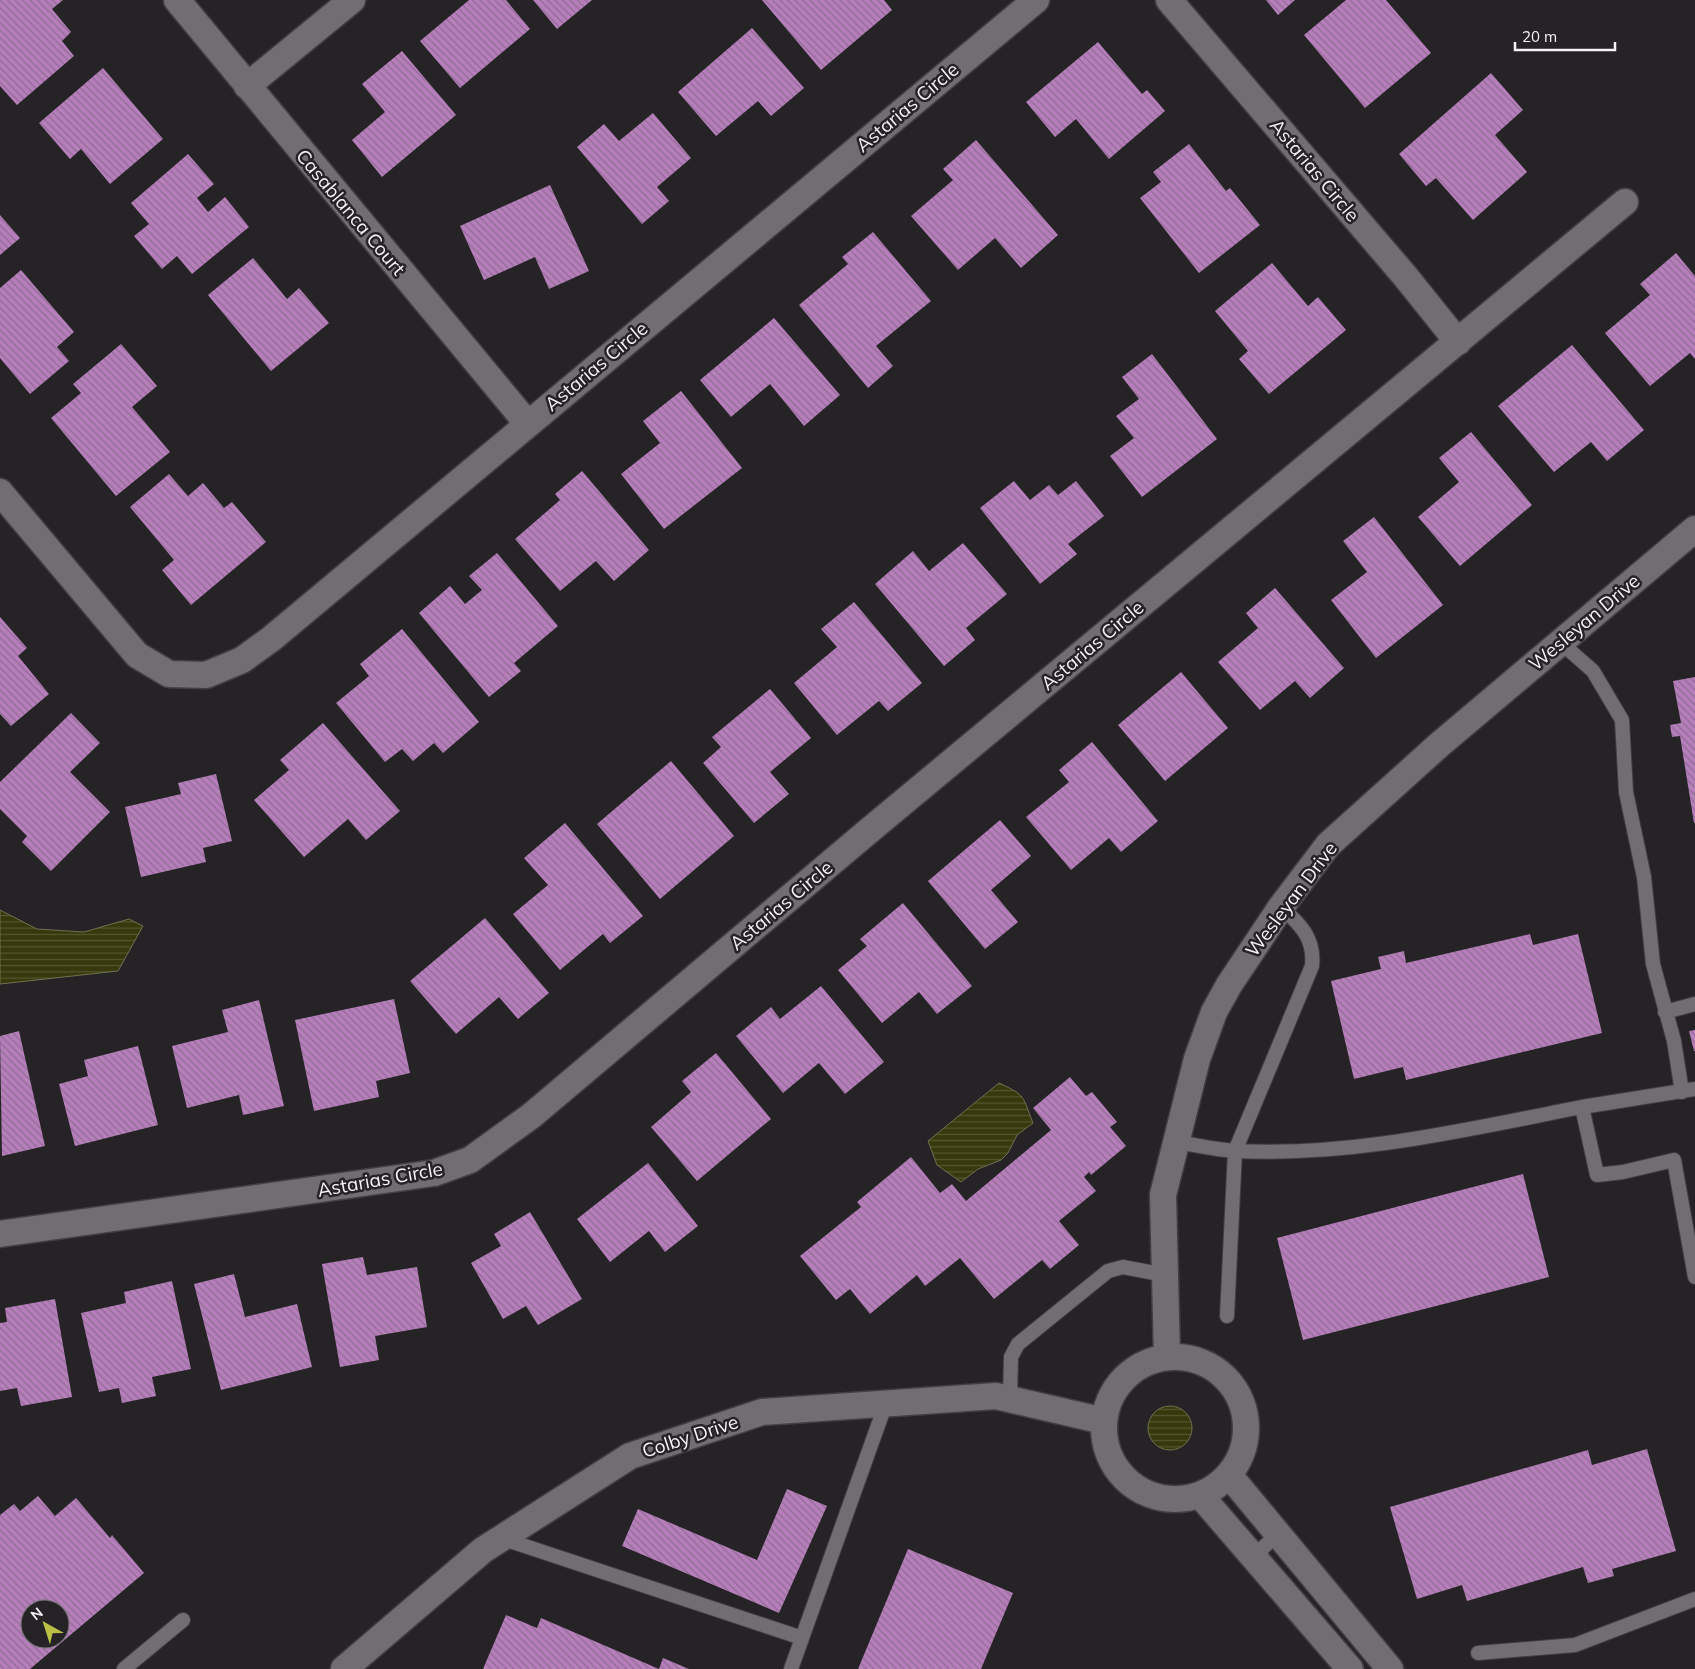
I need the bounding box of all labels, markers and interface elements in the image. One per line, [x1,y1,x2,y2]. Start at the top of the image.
scale bar [1515,20,1615,52]
text: 20 m [1522,27,1557,46]
street label: Astarias Circle [851,57,963,157]
street label: Astarias Circle [1265,114,1365,226]
street label: Casablanca Court [291,144,411,280]
street label: Astarias Circle [540,316,652,416]
street label: Wesleyan Drive [1524,569,1644,675]
street label: Astarias Circle [1036,595,1148,695]
street label: Wesleyan Drive [1240,837,1342,961]
street label: Astarias Circle [725,855,837,955]
street label: Astarias Circle [315,1156,445,1202]
street label: Colby Drive [639,1409,741,1463]
north arrow [20,1599,70,1649]
text: N [27,1604,47,1624]

